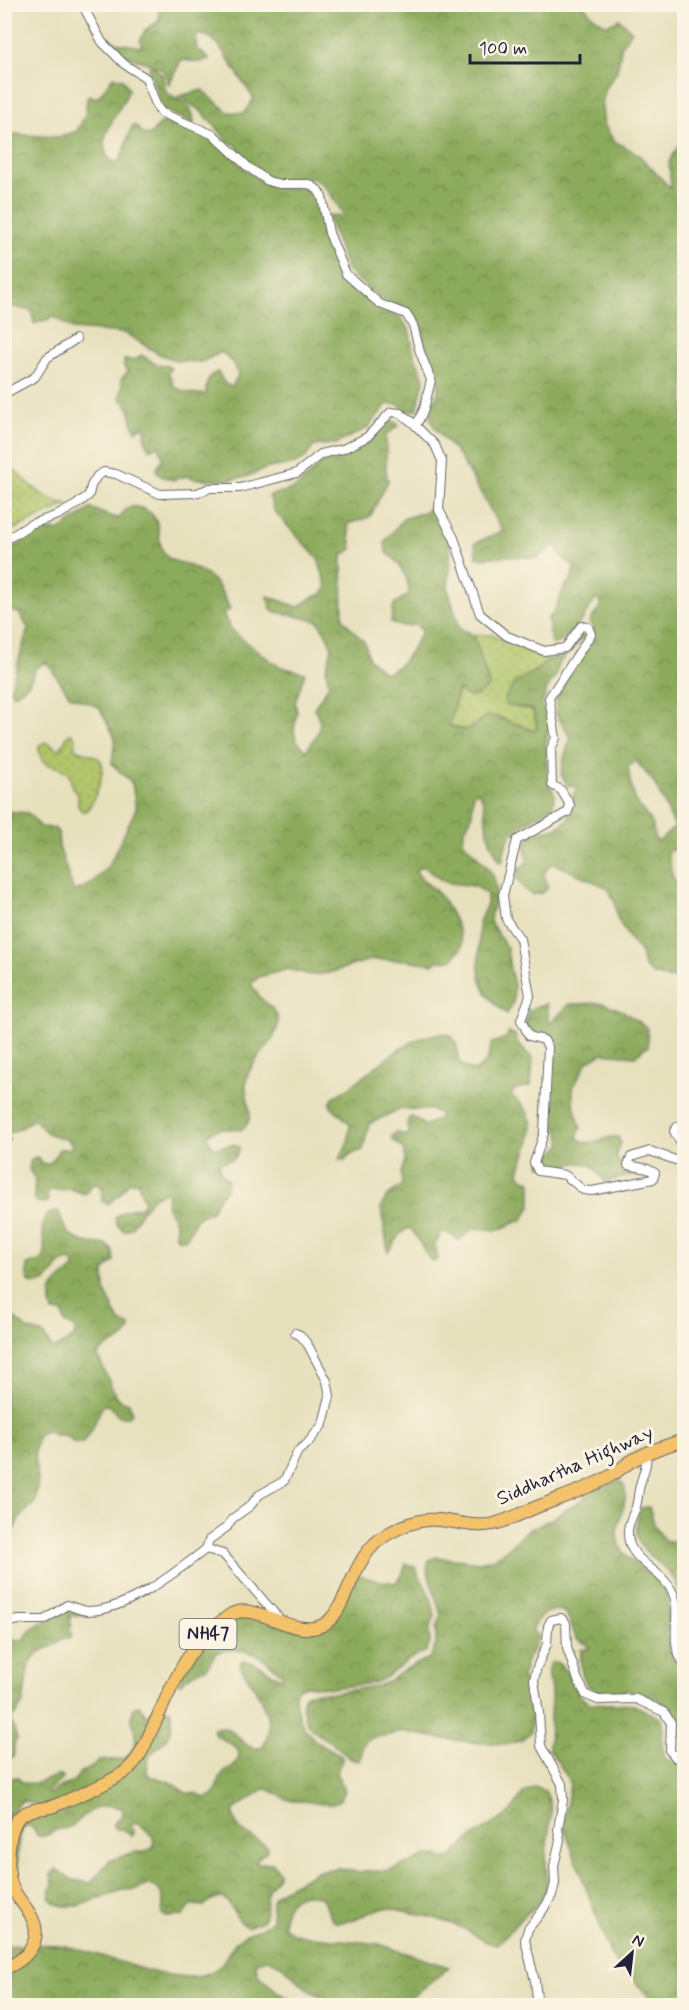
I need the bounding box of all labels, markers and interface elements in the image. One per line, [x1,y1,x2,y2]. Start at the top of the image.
scale bar [470,27,580,65]
text: 100 m [479,37,527,61]
street label: Siddhartha Highway [492,1419,658,1514]
road number: NH47 [180,1619,236,1649]
north arrow [602,1923,662,1983]
text: N [629,1929,648,1953]

